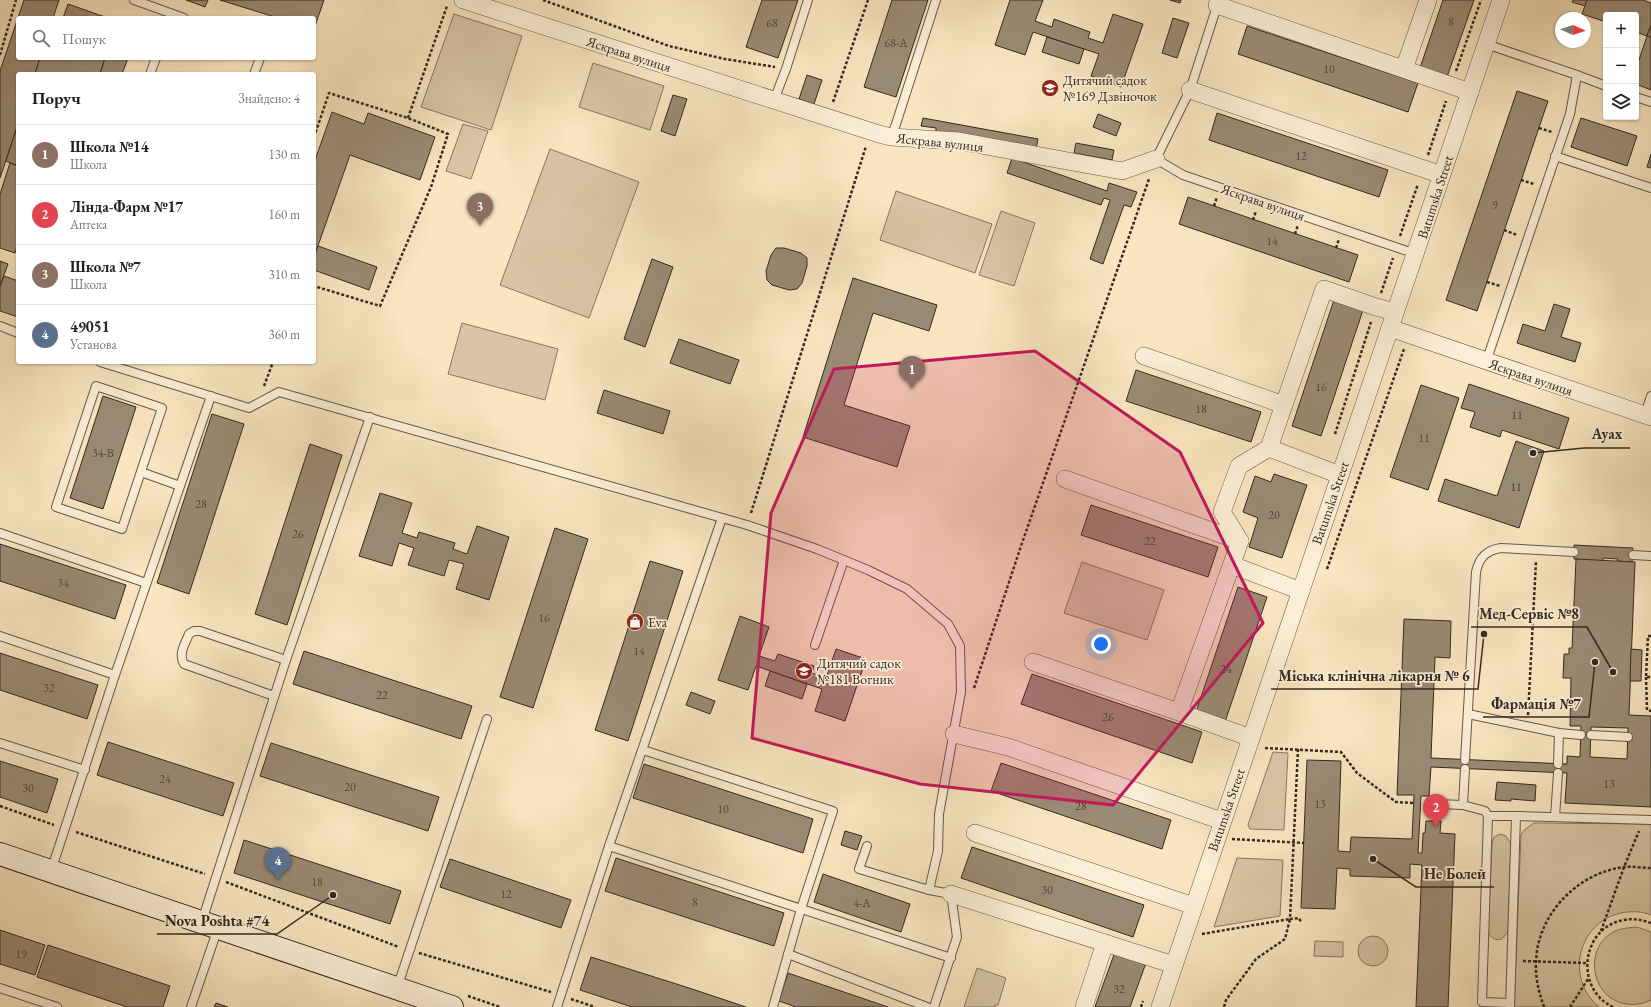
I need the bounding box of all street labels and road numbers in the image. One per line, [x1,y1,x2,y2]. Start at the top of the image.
street label: Яскрава вулиця [584,32,673,76]
street label: Яскрава вулиця [895,128,984,156]
street label: Batumska Street [1413,152,1457,241]
street label: Яскрава вулиця [1218,179,1307,225]
street label: Яскрава вулиця [1486,354,1575,400]
street label: Batumska Street [1307,459,1353,547]
street label: Batumska Street [1203,766,1249,854]

